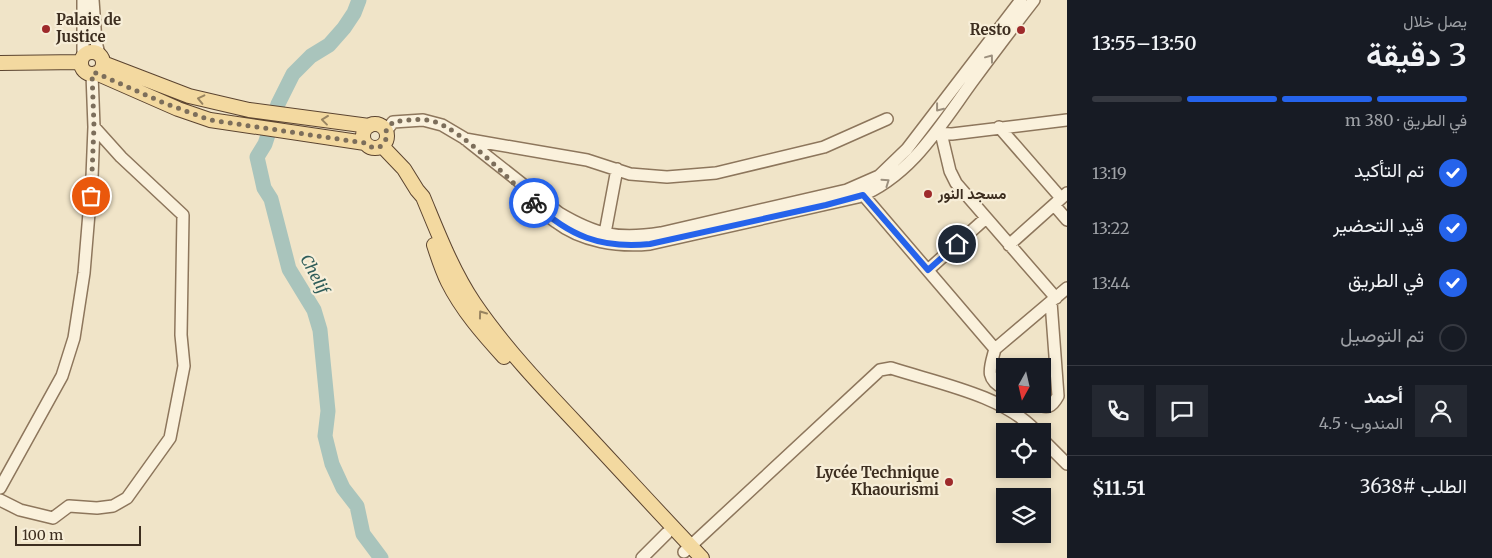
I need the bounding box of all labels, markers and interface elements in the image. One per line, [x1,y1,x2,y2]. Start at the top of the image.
place label: Palais de Justice [55,10,121,46]
text: يصل خلال [1403,11,1467,31]
place label: Resto [970,20,1011,39]
marker: Palais de Justice [40,23,52,35]
marker: Resto [1015,24,1027,36]
text: 13:50–13:55 [1092,31,1197,55]
text: 3 دقيقة [1366,35,1467,75]
one-way arrow [984,54,993,64]
one-way arrow [197,94,206,105]
one-way arrow [936,102,945,112]
text: في الطريق · 380 m [1345,110,1467,130]
one-way arrow [321,115,329,126]
text: تم التأكيد [1354,158,1424,182]
icon: check [1439,159,1467,187]
text: 13:19 [1092,163,1127,183]
pin [70,175,112,217]
courier [509,178,559,228]
one-way arrow [880,179,890,188]
icon: bag [77,182,105,210]
place label: مسجد النور [937,184,1006,203]
marker: مسجد النور [922,188,934,200]
icon: bike [520,189,548,217]
text: قيد التحضير [1333,213,1424,237]
icon: check [1439,214,1467,242]
text: 13:22 [1092,218,1130,238]
pin [936,223,978,265]
icon: home [943,230,971,258]
water label: Chelif [296,251,334,299]
text: في الطريق [1348,268,1424,292]
icon: check [1439,269,1467,297]
text: 13:44 [1092,273,1130,293]
one-way arrow [479,310,488,320]
text: تم التوصيل [1340,323,1424,347]
north arrow [996,358,1051,412]
map controls [996,358,1051,543]
text: أحمد [1364,384,1403,408]
button: phone [1092,385,1144,437]
button: chat [1156,385,1208,437]
button: person [1415,385,1467,437]
text: المندوب · 4.5 [1319,413,1403,433]
button: locate [996,423,1051,478]
place label: Lycée Technique Khaourismi [816,463,939,499]
text: الطلب #3638 [1360,474,1467,498]
marker: Lycée Technique Khaourismi [943,476,955,488]
text: $11.51 [1092,476,1145,500]
button: layers [996,488,1051,543]
scale bar [15,523,141,546]
text: 100 m [22,526,63,544]

